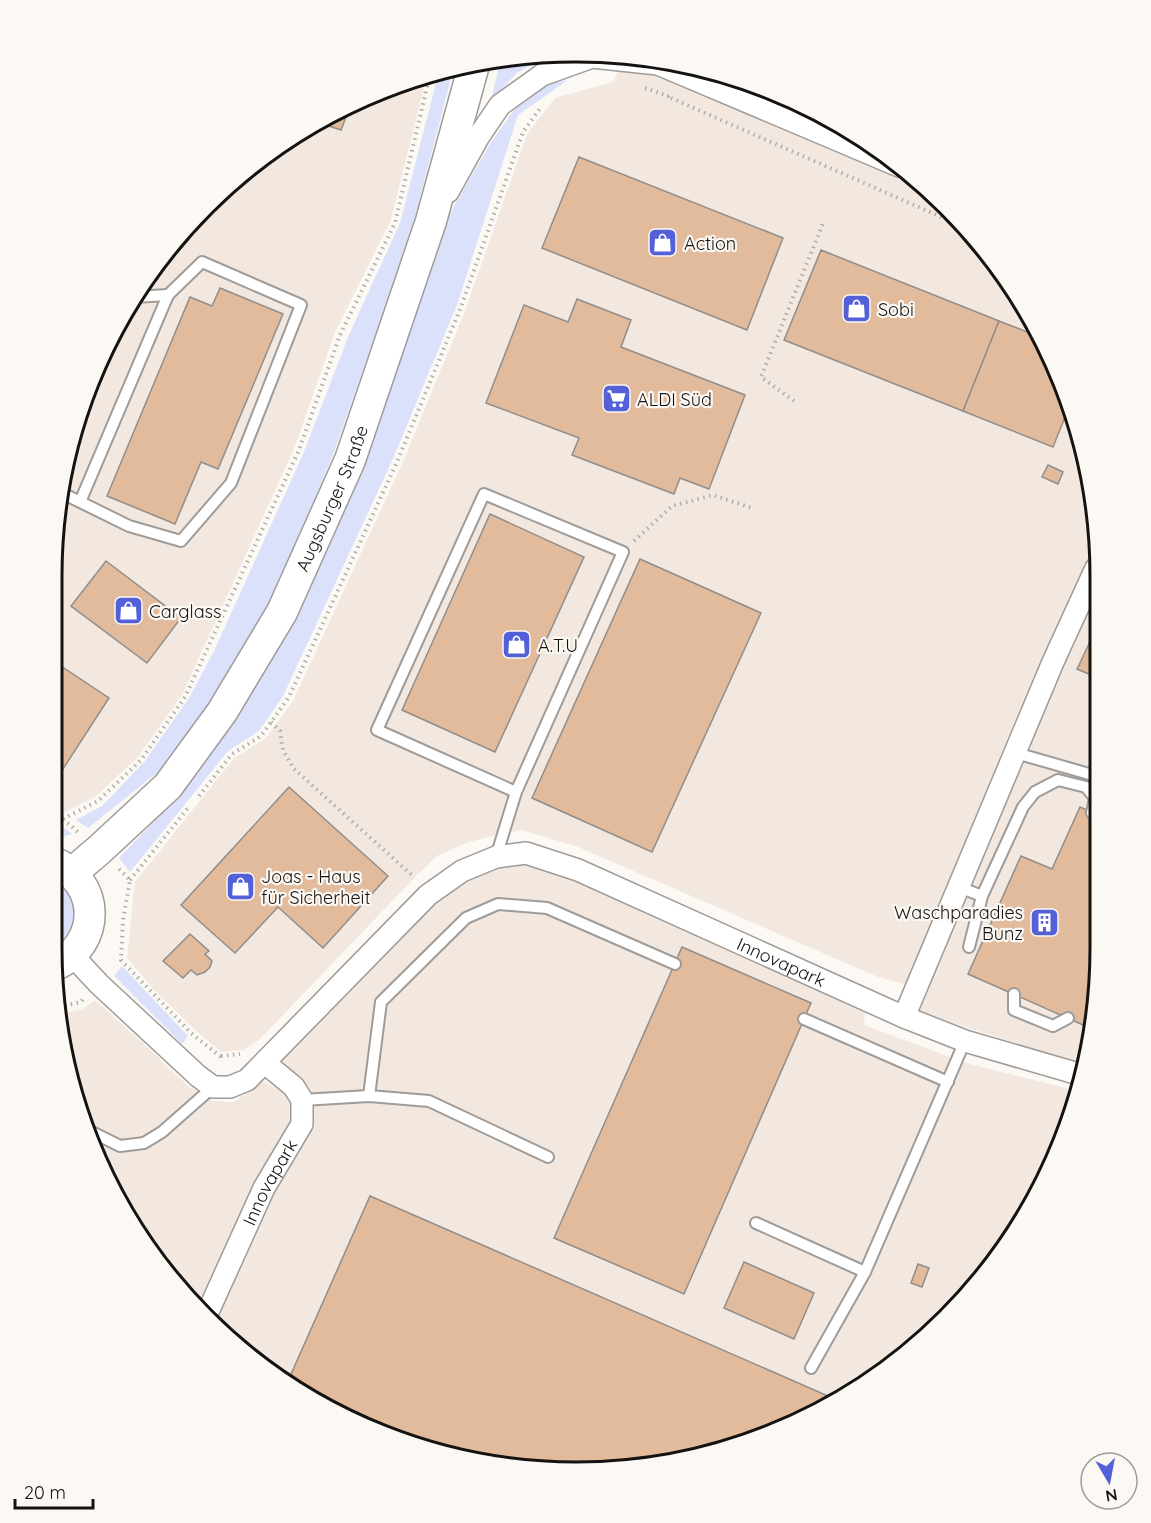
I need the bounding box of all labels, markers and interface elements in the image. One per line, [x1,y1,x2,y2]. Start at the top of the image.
shop icon: Action [647,227,679,259]
place label: Action [684,232,736,255]
shop icon: Sobi [841,293,873,325]
place label: Sobi [878,298,914,321]
supermarket icon: ALDI Süd [600,383,632,415]
place label: ALDI Süd [637,388,712,411]
street label: Augsburger Straße [290,422,372,575]
shop icon: Carglass [112,595,144,627]
place label: Carglass [149,600,222,623]
shop icon: A.T.U [501,629,533,661]
place label: A.T.U [538,634,578,657]
place label: Joas - Haus für Sicherheit [261,865,371,909]
shop icon: Joas - Haus für Sicherheit [224,870,256,902]
place label: Waschparadies Bunz [894,901,1023,945]
building icon: Waschparadies Bunz [1028,906,1060,938]
street label: Innovapark [733,932,829,992]
street label: Innovapark [237,1135,302,1229]
north arrow [1079,1451,1139,1511]
scale bar [15,1472,93,1510]
text: 20 m [24,1481,66,1504]
text: N [1104,1485,1119,1507]

